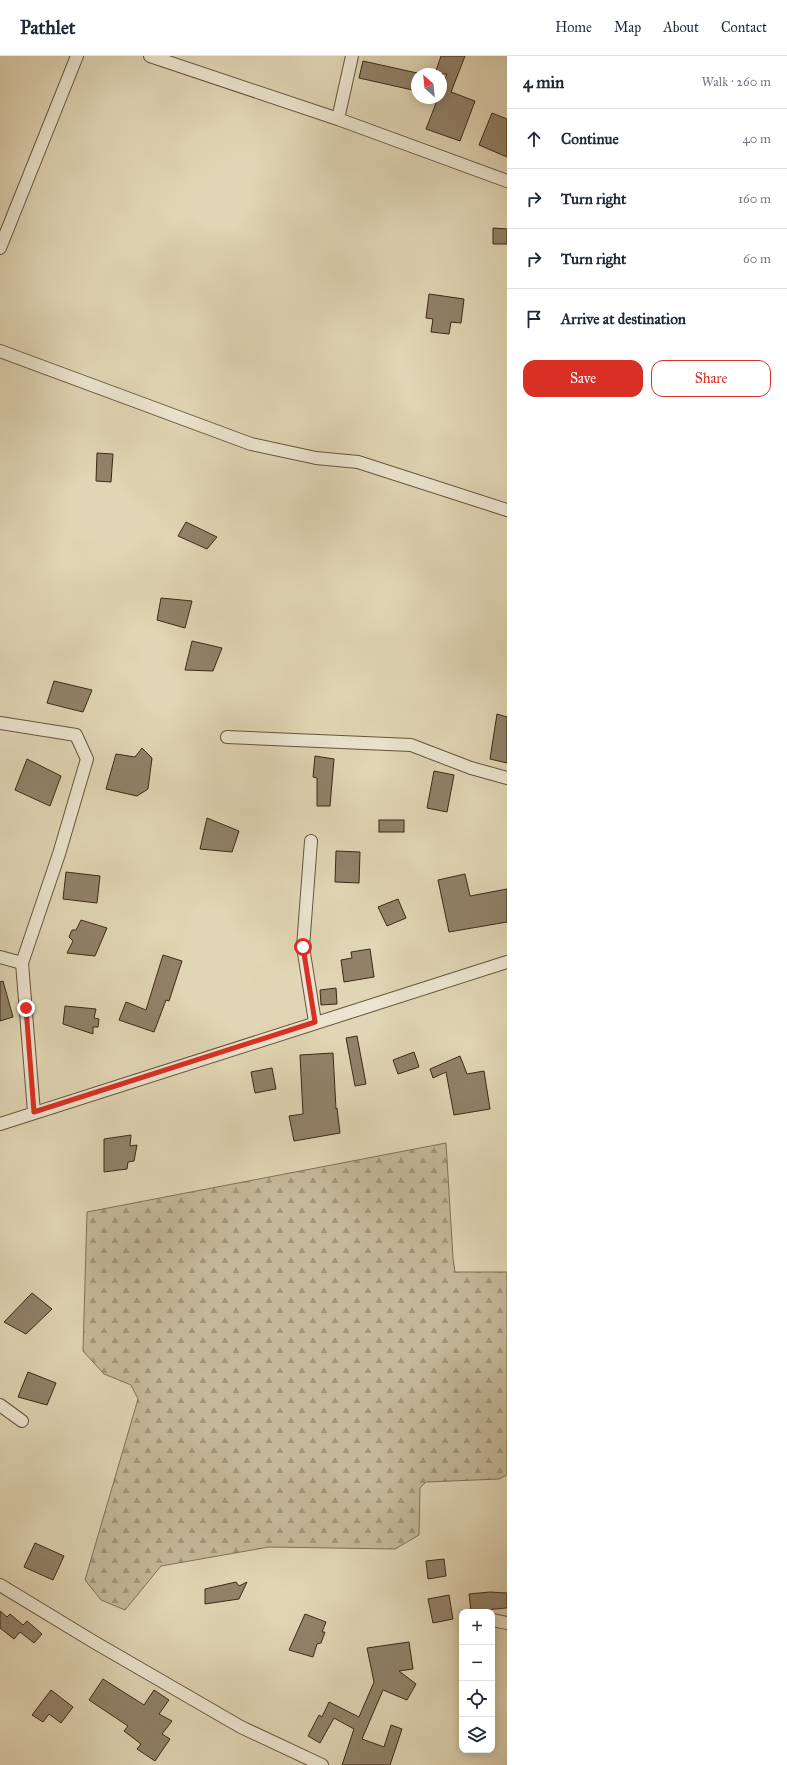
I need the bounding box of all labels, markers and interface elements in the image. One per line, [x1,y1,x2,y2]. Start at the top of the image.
text: Pathlet [20,16,76,39]
text: Home [555,19,592,36]
text: Map [614,19,641,36]
text: About [663,19,699,36]
text: Contact [721,19,767,36]
north arrow [411,68,447,104]
text: 4 min [523,72,564,93]
text: Walk · 260 m [701,74,771,90]
icon: ahead [523,128,545,150]
text: Continue [561,130,619,148]
text: 40 m [742,131,771,147]
icon: right [523,188,545,210]
text: Turn right [561,190,626,208]
text: 160 m [738,191,771,207]
icon: right [523,248,545,270]
text: Turn right [561,250,626,268]
text: 60 m [743,251,771,267]
icon: arrive [523,308,545,330]
text: Arrive at destination [561,310,686,328]
button: Save [523,360,643,397]
button: Share [651,360,771,397]
route start [294,938,312,956]
route end [17,999,35,1017]
map controls [459,1609,495,1753]
button: + [459,1609,495,1645]
button: − [459,1645,495,1681]
button: locate [459,1681,495,1717]
button: layers [459,1717,495,1753]

